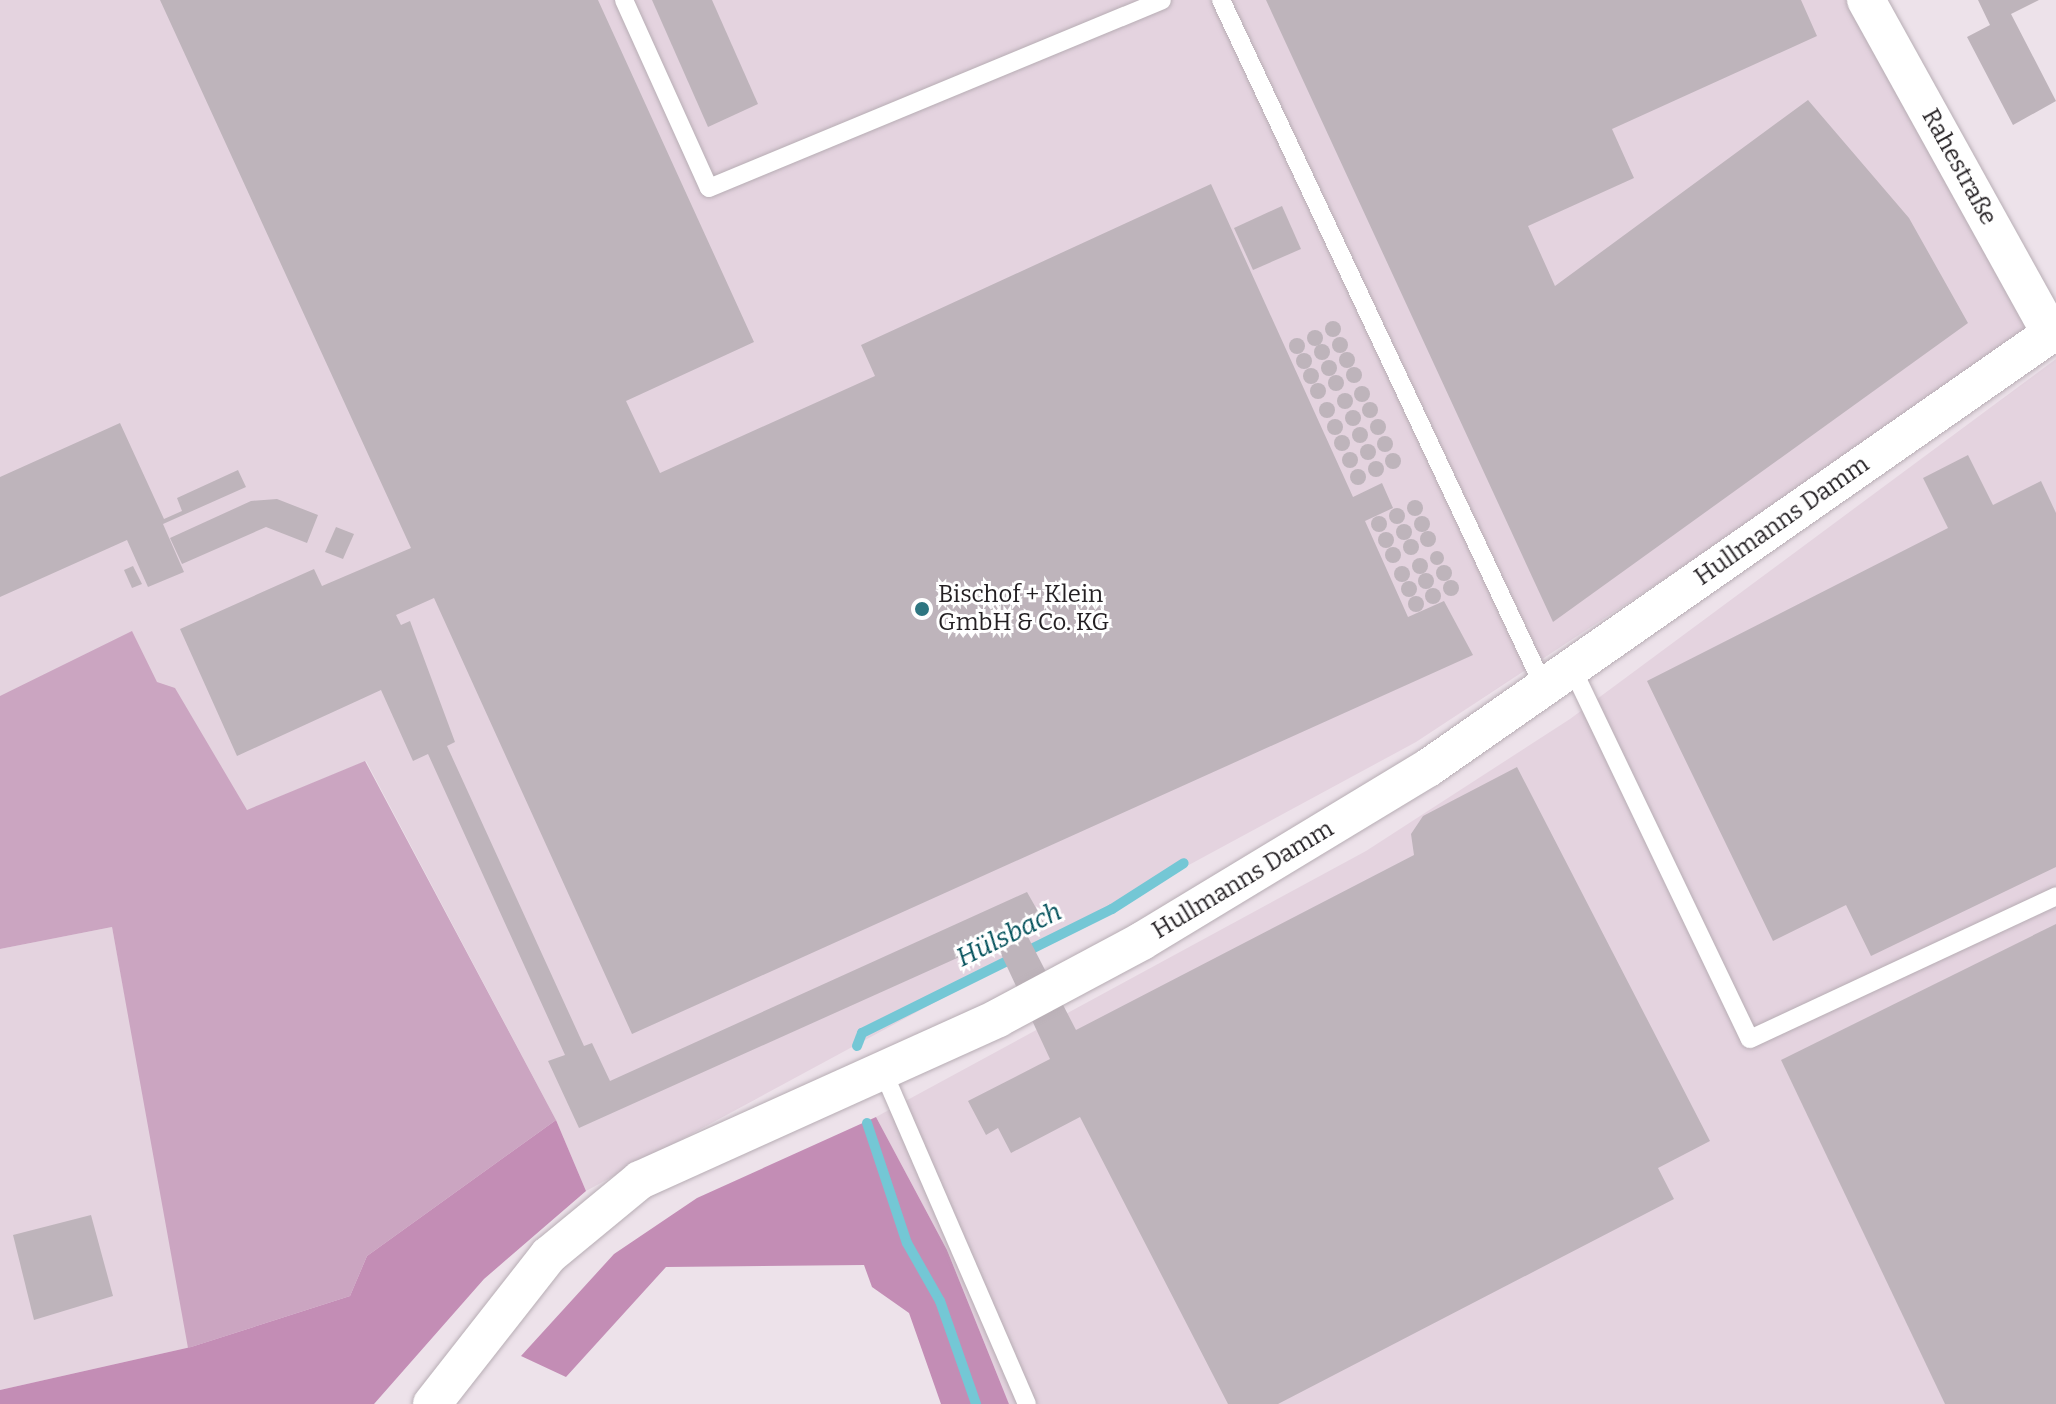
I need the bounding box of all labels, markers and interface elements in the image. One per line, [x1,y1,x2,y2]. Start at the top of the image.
street label: Rahestraße [1915,104,2003,230]
street label: Hullmanns Damm [1689,450,1875,592]
place label: Bischof + Klein GmbH & Co. KG [938,581,1109,637]
marker: Bischof + Klein GmbH & Co. KG [913,600,931,618]
street label: Hullmanns Damm [1147,815,1339,945]
water label: Hülsbach [951,896,1067,974]

